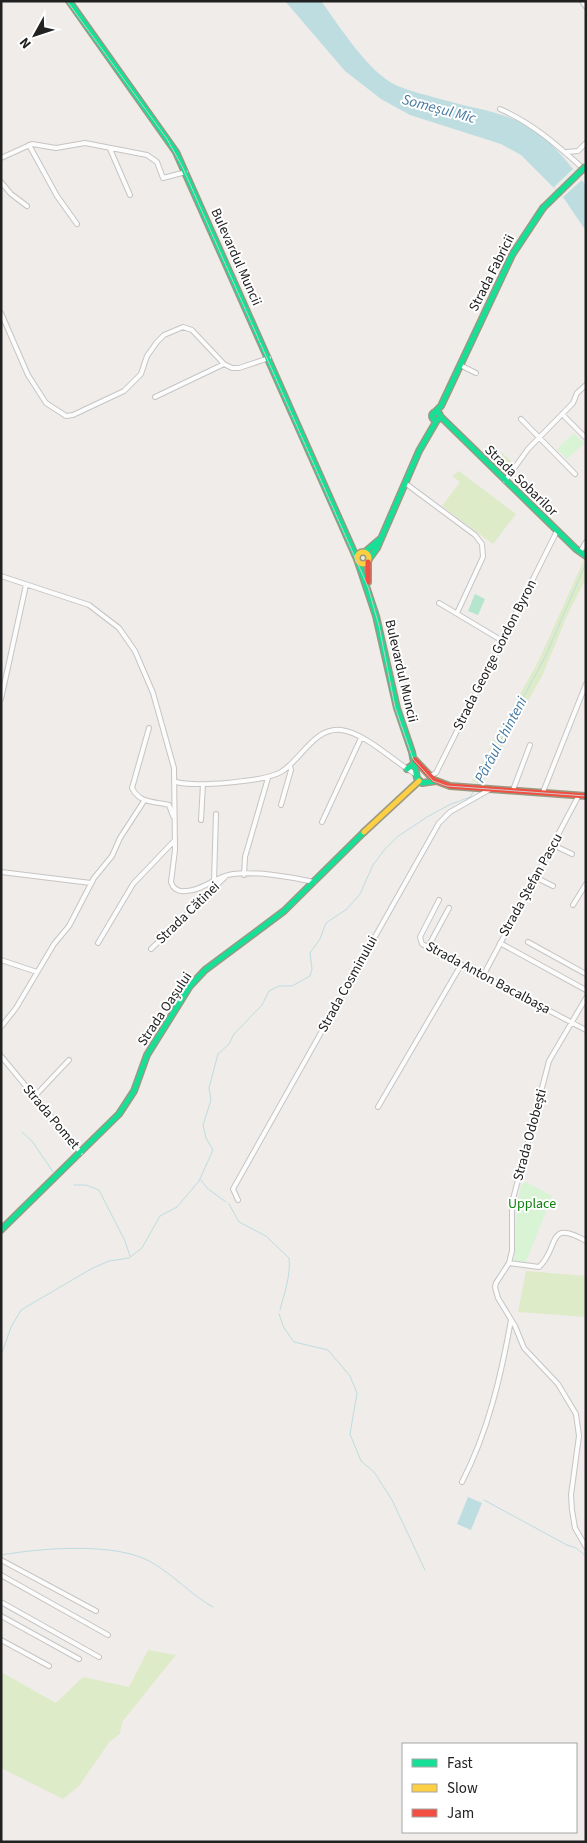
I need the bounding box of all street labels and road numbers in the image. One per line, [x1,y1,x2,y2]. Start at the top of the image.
street label: Bulevardul Muncii [206,205,266,309]
street label: Strada Fabricii [464,231,520,315]
street label: Strada Sobarilor [480,441,562,521]
street label: Strada George Gordon Byron [448,576,542,734]
street label: Bulevardul Muncii [379,618,423,724]
street label: Strada Ștefan Pascu [494,830,568,940]
street label: Strada Cătinei [151,877,225,949]
street label: Strada Cosminului [313,932,383,1036]
street label: Strada Anton Bacalbașa [422,937,554,1019]
street label: Strada Oașului [133,968,197,1050]
street label: Strada Pomet [18,1080,84,1154]
street label: Strada Odobești [508,1087,552,1183]

